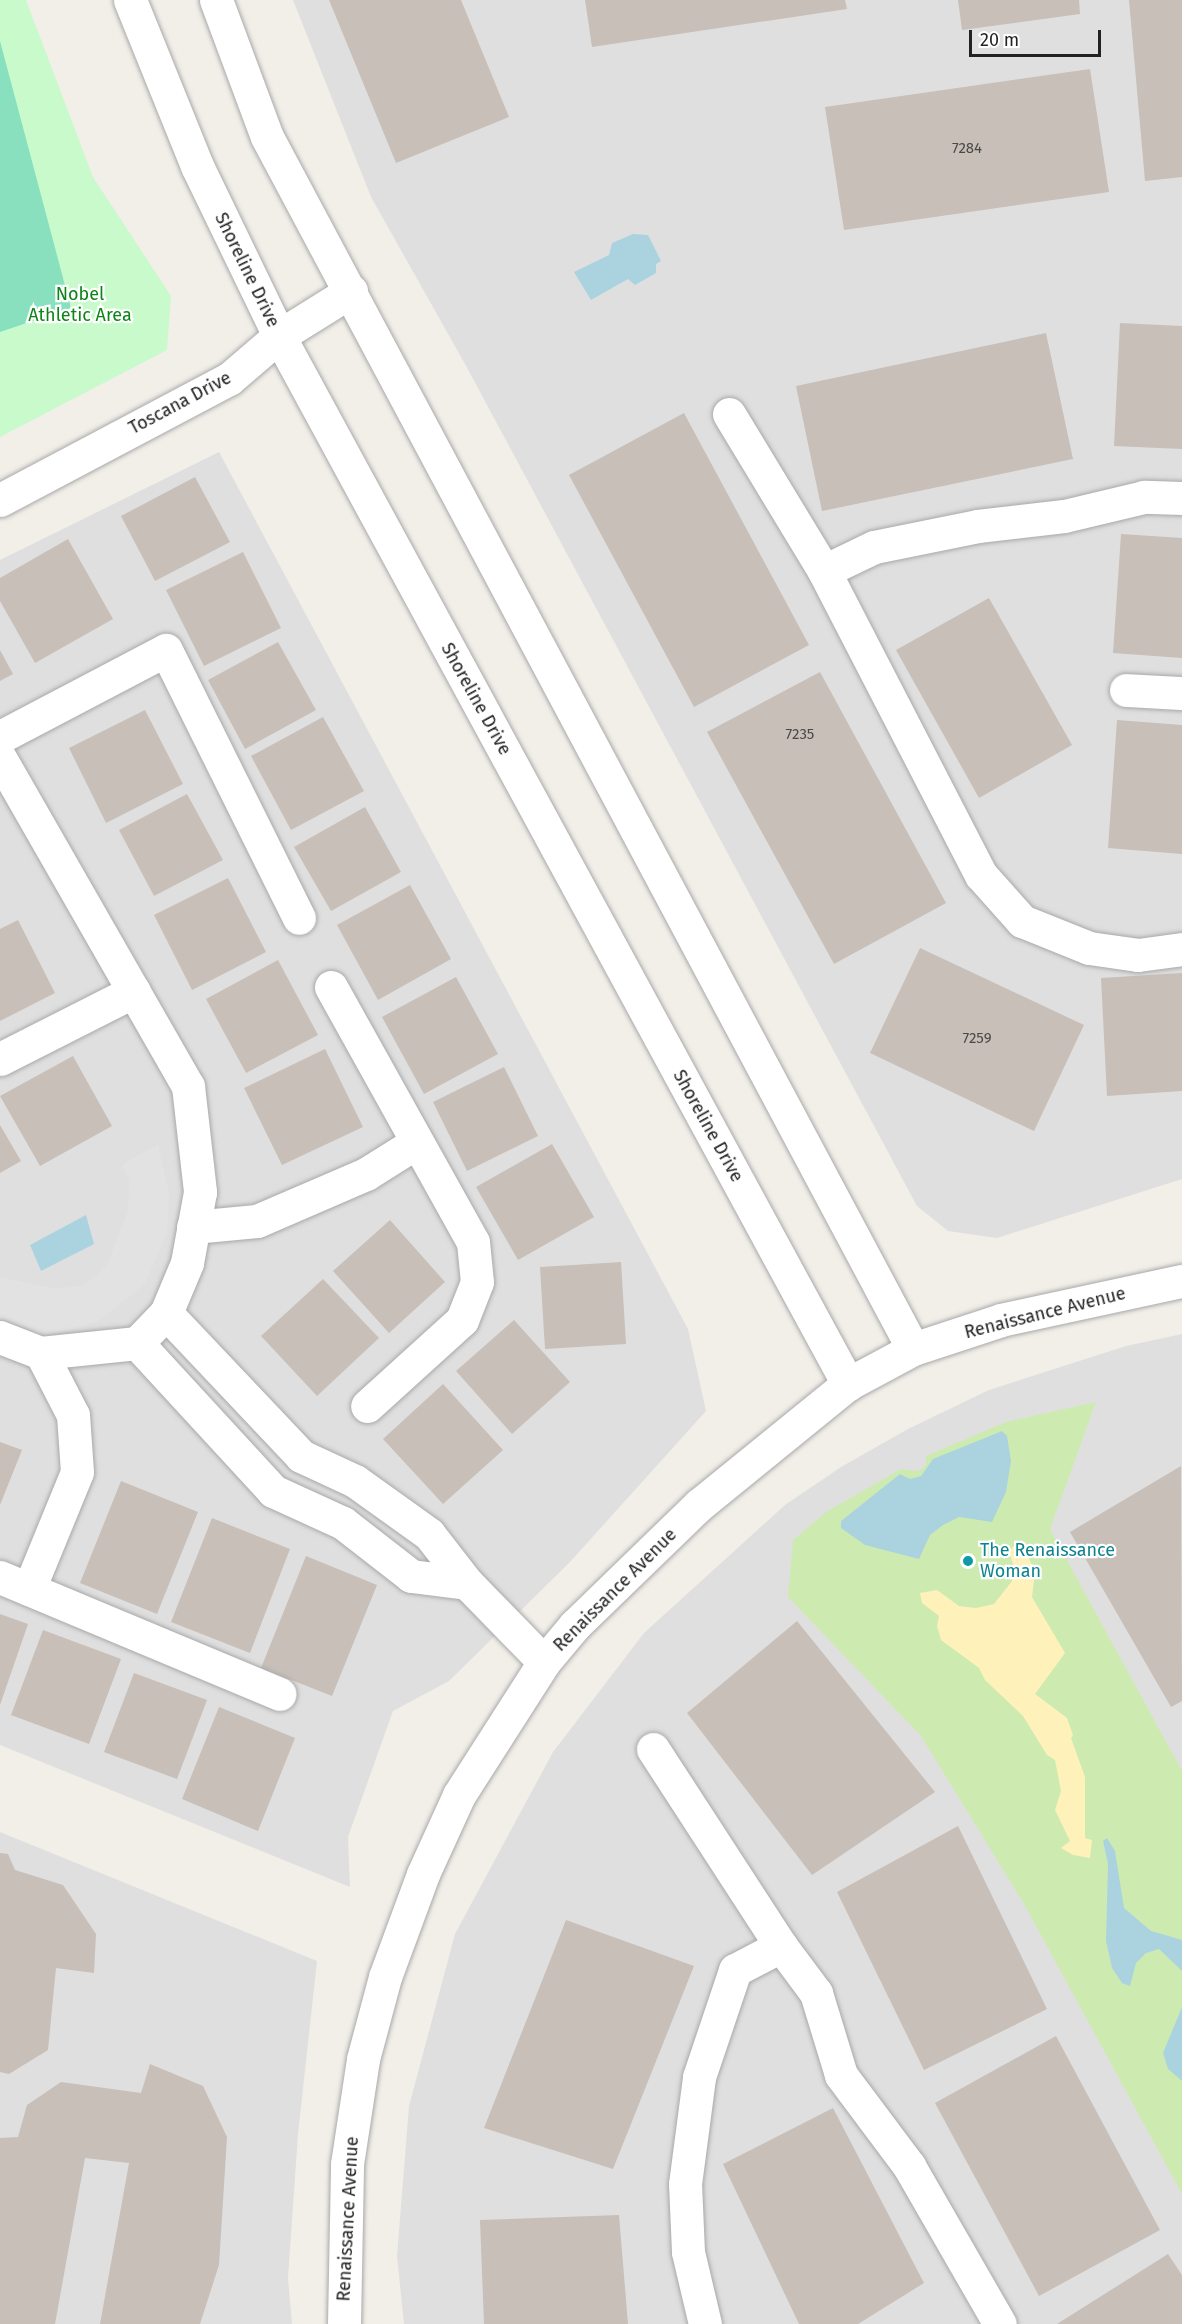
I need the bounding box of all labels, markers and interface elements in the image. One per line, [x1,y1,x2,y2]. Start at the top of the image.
scale bar [972,18,1104,56]
text: 20 m [980,29,1019,51]
house number: 7284 [952,140,982,158]
street label: Shoreline Drive [210,209,284,331]
park label: Nobel Athletic Area [28,284,132,326]
street label: Toscana Drive [125,367,235,439]
street label: Shoreline Drive [436,639,516,759]
house number: 7235 [786,726,814,744]
house number: 7259 [962,1030,992,1048]
street label: Shoreline Drive [668,1066,748,1186]
street label: Renaissance Avenue [962,1283,1128,1343]
street label: Renaissance Avenue [549,1524,681,1656]
place label: The Renaissance Woman [980,1540,1115,1582]
marker: The Renaissance Woman [961,1554,975,1568]
street label: Renaissance Avenue [333,2136,363,2302]

